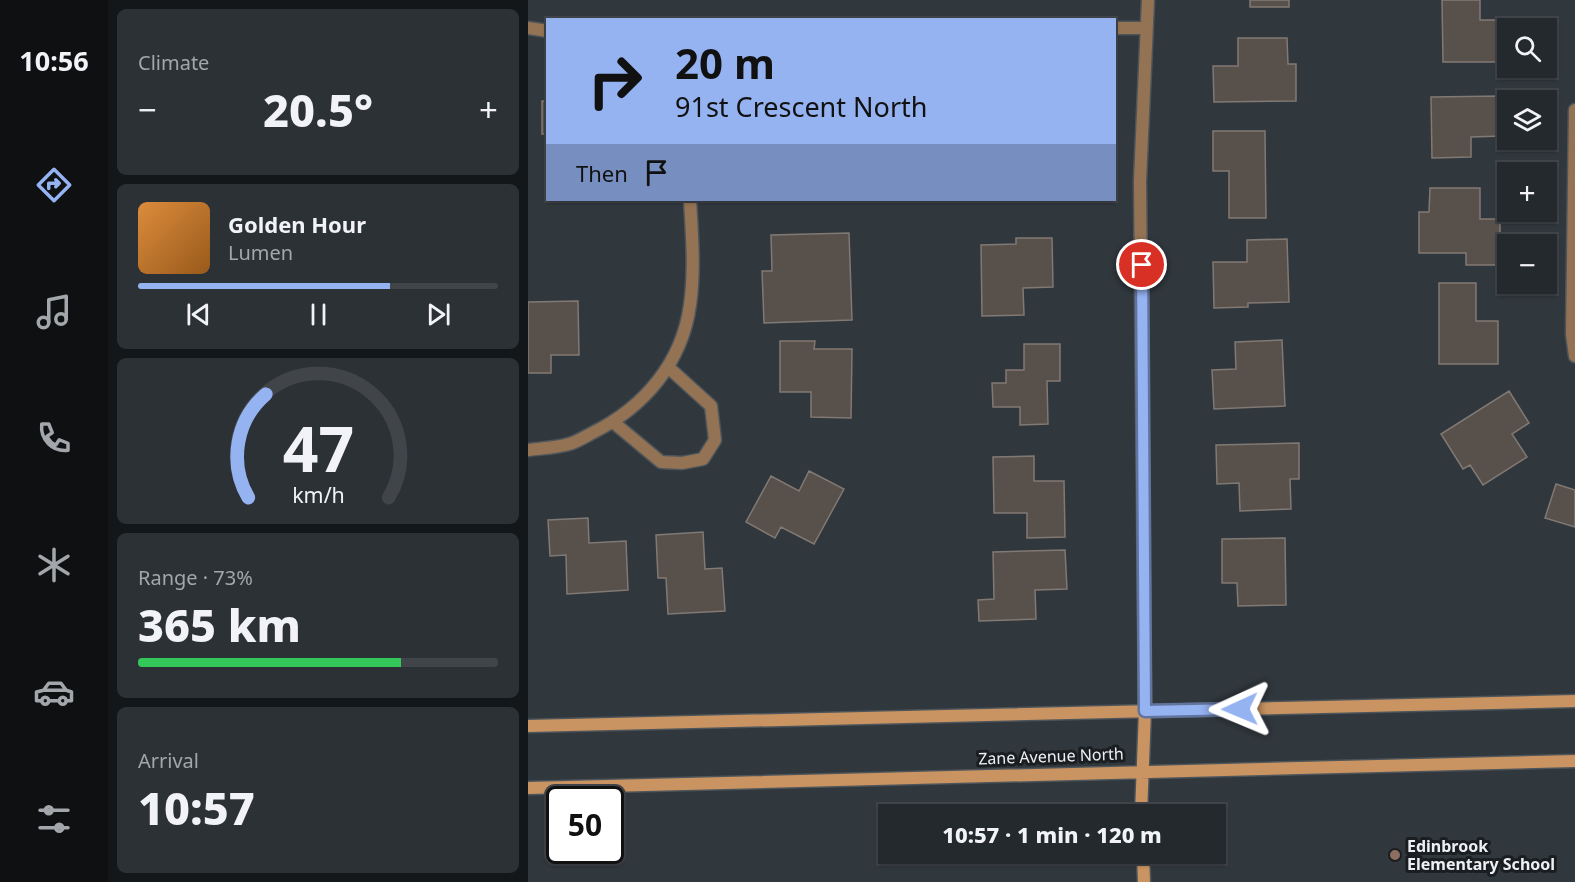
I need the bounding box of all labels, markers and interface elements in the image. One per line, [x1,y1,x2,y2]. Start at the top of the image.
map controls [1497,18,1557,294]
button: search [1497,18,1557,78]
text: 20 m [675,34,775,91]
text: 10:56 [19,42,89,79]
icon: right [576,42,654,120]
text: Climate [138,49,209,76]
text: 20.5° [263,79,373,140]
text: − [138,87,157,132]
text: + [479,87,498,132]
text: 91st Crescent North [675,88,928,125]
button: layers [1497,90,1557,150]
icon: arrive [640,156,673,189]
text: Then [576,158,628,188]
button: + [1497,162,1557,222]
icon: directions [33,164,75,206]
text: Golden Hour [228,209,366,239]
button: − [1497,234,1557,294]
text: Lumen [228,239,293,266]
pin [1116,239,1167,290]
icon: arrive [1125,248,1158,281]
icon: music [33,291,75,333]
icon: previous [182,298,215,331]
icon: pause [302,298,335,331]
icon: next [422,298,455,331]
text: 47 [282,405,354,490]
icon: phone [33,417,75,459]
text: km/h [292,480,344,509]
icon: climate [33,544,75,586]
text: Range · 73% [138,564,253,591]
text: 365 km [138,594,301,655]
icon: car [33,671,75,713]
position arrow [1208,677,1272,741]
street label: Zane Avenue North [978,742,1124,770]
text: Arrival [138,747,199,774]
text: 10:57 [138,777,255,838]
speed limit sign: 50 [546,786,624,864]
icon: filters [33,798,75,840]
text: 10:57 · 1 min · 120 m [942,819,1162,849]
place label: Edinbrook Elementary School [1407,835,1555,875]
marker: Edinbrook Elementary School [1388,848,1402,862]

